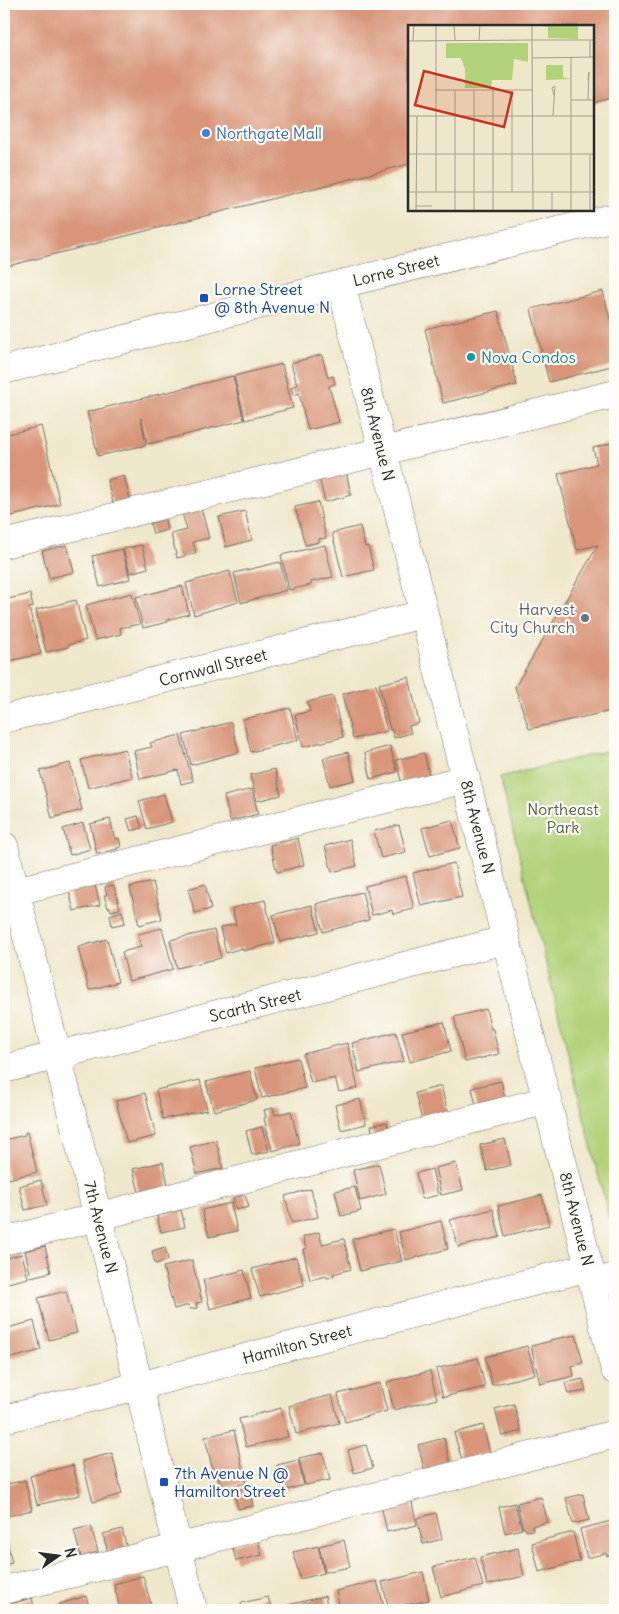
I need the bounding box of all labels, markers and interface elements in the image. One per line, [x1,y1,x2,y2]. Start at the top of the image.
inset map [408,25,594,211]
place label: Northgate Mall [216,123,322,143]
marker: Northgate Mall [200,127,212,139]
street label: Lorne Street [351,249,442,290]
place label: Lorne Street @ 8th Avenue N [214,279,330,317]
marker: Lorne Street @ 8th Avenue N [198,292,210,304]
place label: Nova Condos [481,347,576,367]
marker: Nova Condos [465,351,477,363]
street label: 8th Avenue N [357,385,399,483]
place label: Harvest City Church [490,599,576,637]
marker: Harvest City Church [579,612,591,624]
street label: Cornwall Street [157,644,270,690]
street label: 8th Avenue N [457,778,499,876]
park label: Northeast Park [527,799,599,837]
street label: Scarth Street [207,984,303,1026]
street label: 8th Avenue N [556,1170,598,1268]
street label: 7th Avenue N [80,1179,122,1275]
street label: Hamilton Street [240,1320,354,1368]
place label: 7th Avenue N @ Hamilton Street [174,1463,289,1501]
marker: 7th Avenue N @ Hamilton Street [158,1476,170,1488]
north arrow [32,1532,82,1582]
text: N [61,1546,81,1560]

